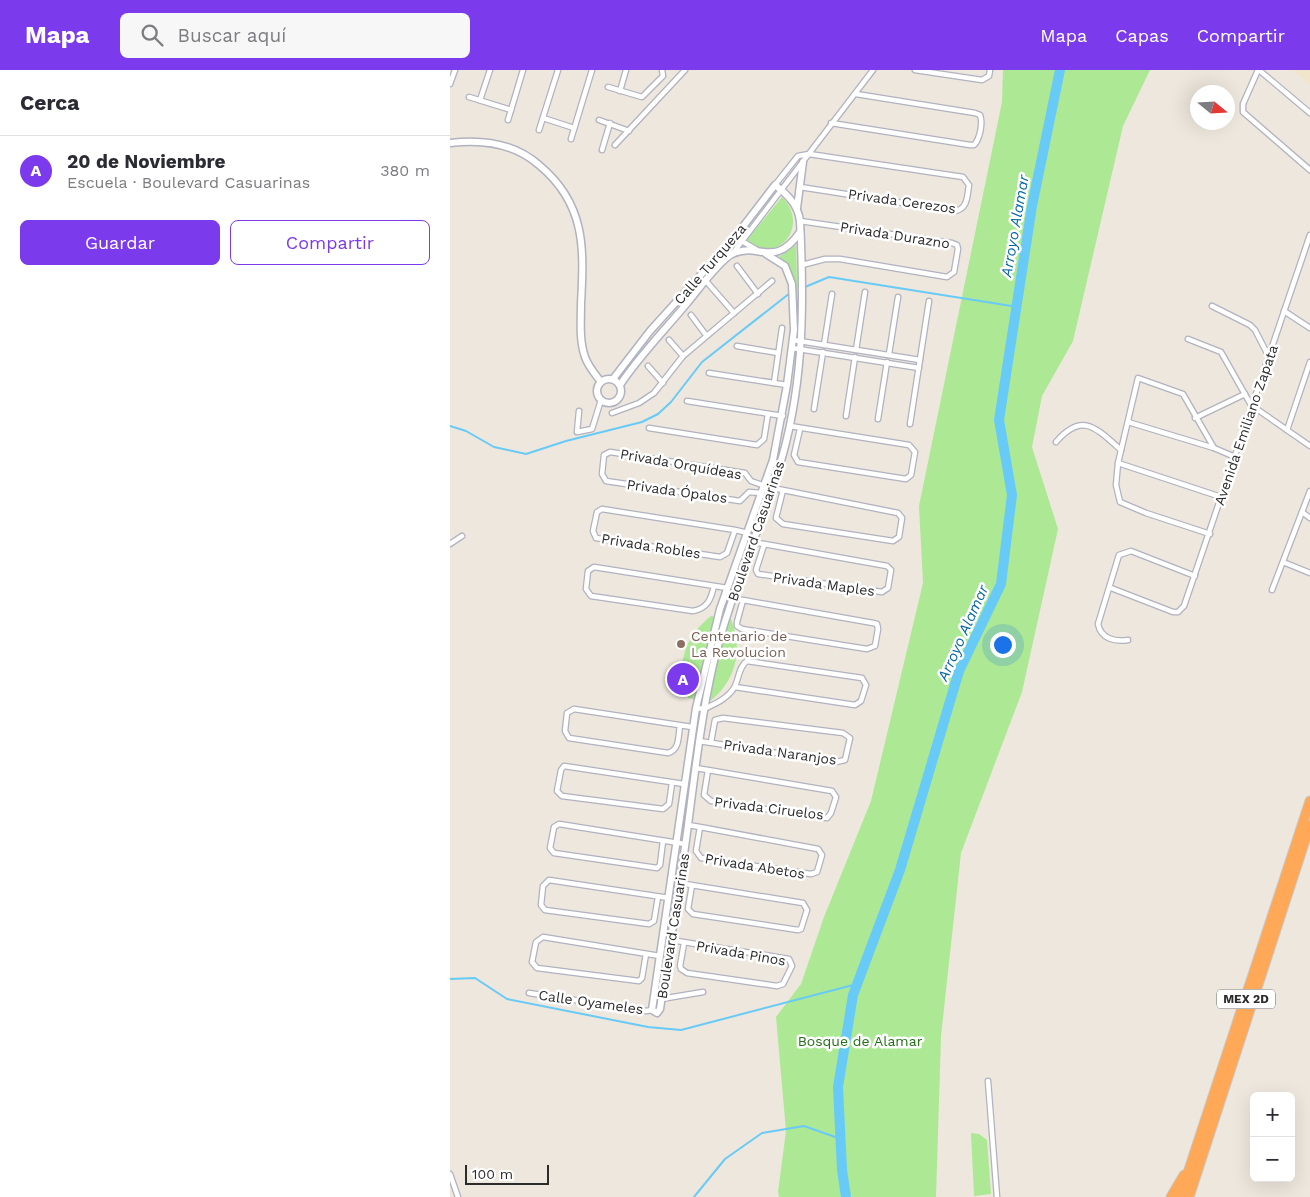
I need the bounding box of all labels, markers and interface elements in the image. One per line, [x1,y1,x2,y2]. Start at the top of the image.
search box [120,13,470,58]
text: Mapa [25,21,90,49]
icon: search [138,21,166,49]
text: Buscar aquí [178,24,286,47]
text: Mapa [1040,25,1087,46]
text: Capas [1115,25,1169,46]
text: Compartir [1197,25,1285,46]
north arrow [1190,85,1235,130]
text: Cerca [20,90,79,115]
text: 20 de Noviembre [67,150,226,173]
text: A [31,161,41,180]
text: 380 m [380,161,430,180]
text: Escuela · Boulevard Casuarinas [67,173,310,192]
water label: Arroyo Alamar [997,173,1033,279]
street label: Privada Cerezos [847,186,957,216]
street label: Privada Durazno [839,218,951,252]
button: Guardar [20,220,220,265]
button: Compartir [230,220,430,265]
street label: Calle Turqueza [671,221,749,307]
street label: Avenida Emiliano Zapata [1211,343,1281,507]
street label: Privada Orquídeas [619,445,743,483]
street label: Boulevard Casuarinas [724,459,788,603]
street label: Privada Ópalos [626,476,728,506]
street label: Privada Robles [600,530,702,562]
street label: Privada Maples [772,569,876,599]
water label: Arroyo Alamar [933,581,993,685]
place label: Centenario de La Revolucion [691,628,787,660]
your location [990,632,1016,658]
marker: Centenario de La Revolucion [675,638,687,650]
pin: A [667,660,699,698]
street label: Privada Naranjos [722,736,838,768]
street label: Privada Ciruelos [713,793,825,823]
street label: Privada Abetos [704,850,806,882]
street label: Boulevard Casuarinas [654,852,692,1000]
street label: Privada Pinos [695,937,787,969]
street label: Calle Oyameles [538,987,644,1017]
road number: MEX 2D [1217,990,1275,1009]
park label: Bosque de Alamar [798,1033,923,1049]
map controls [1250,1092,1295,1182]
button: + [1250,1092,1295,1137]
button: − [1250,1137,1295,1182]
scale bar [465,1162,549,1185]
text: 100 m [472,1166,513,1182]

